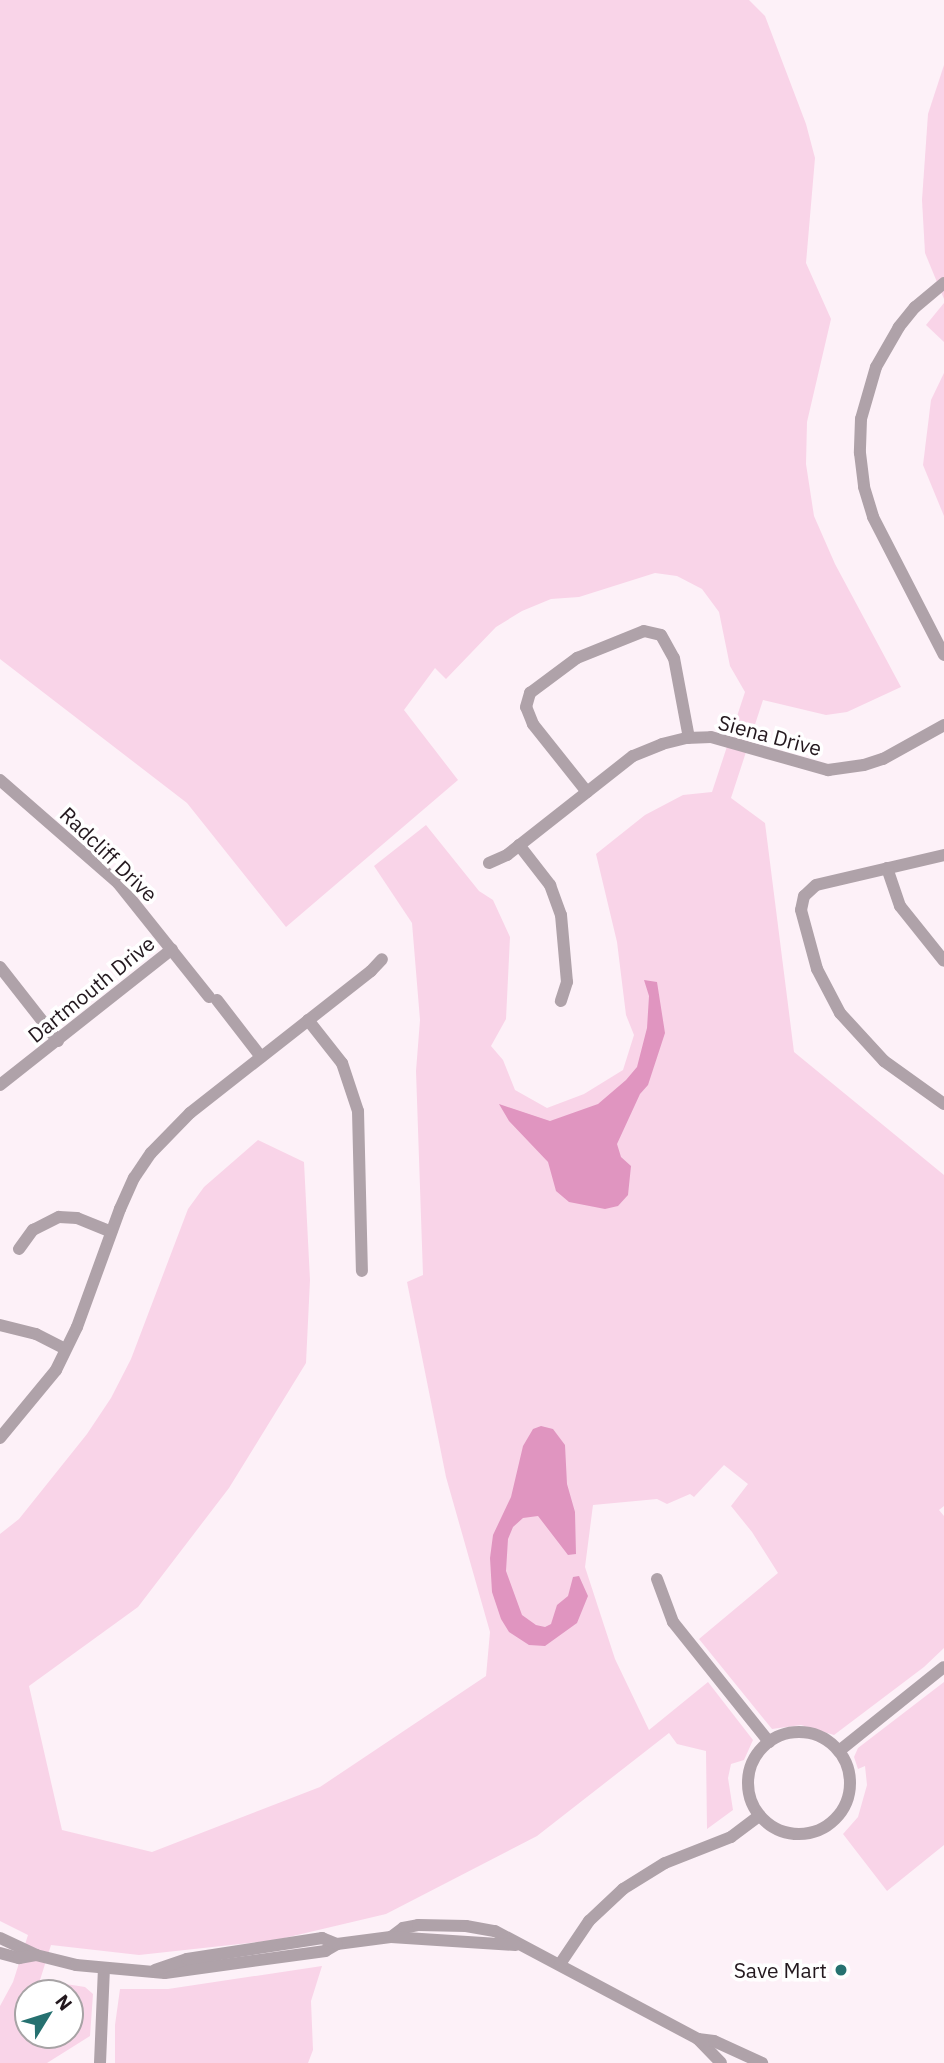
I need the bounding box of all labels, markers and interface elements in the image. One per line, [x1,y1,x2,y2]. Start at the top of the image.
street label: Siena Drive [716,709,824,761]
street label: Radcliff Drive [55,801,163,907]
street label: Dartmouth Drive [23,930,159,1048]
place label: Save Mart [734,1957,827,1983]
marker: Save Mart [833,1962,849,1978]
north arrow [14,1979,84,2049]
text: N [50,1989,78,2015]

